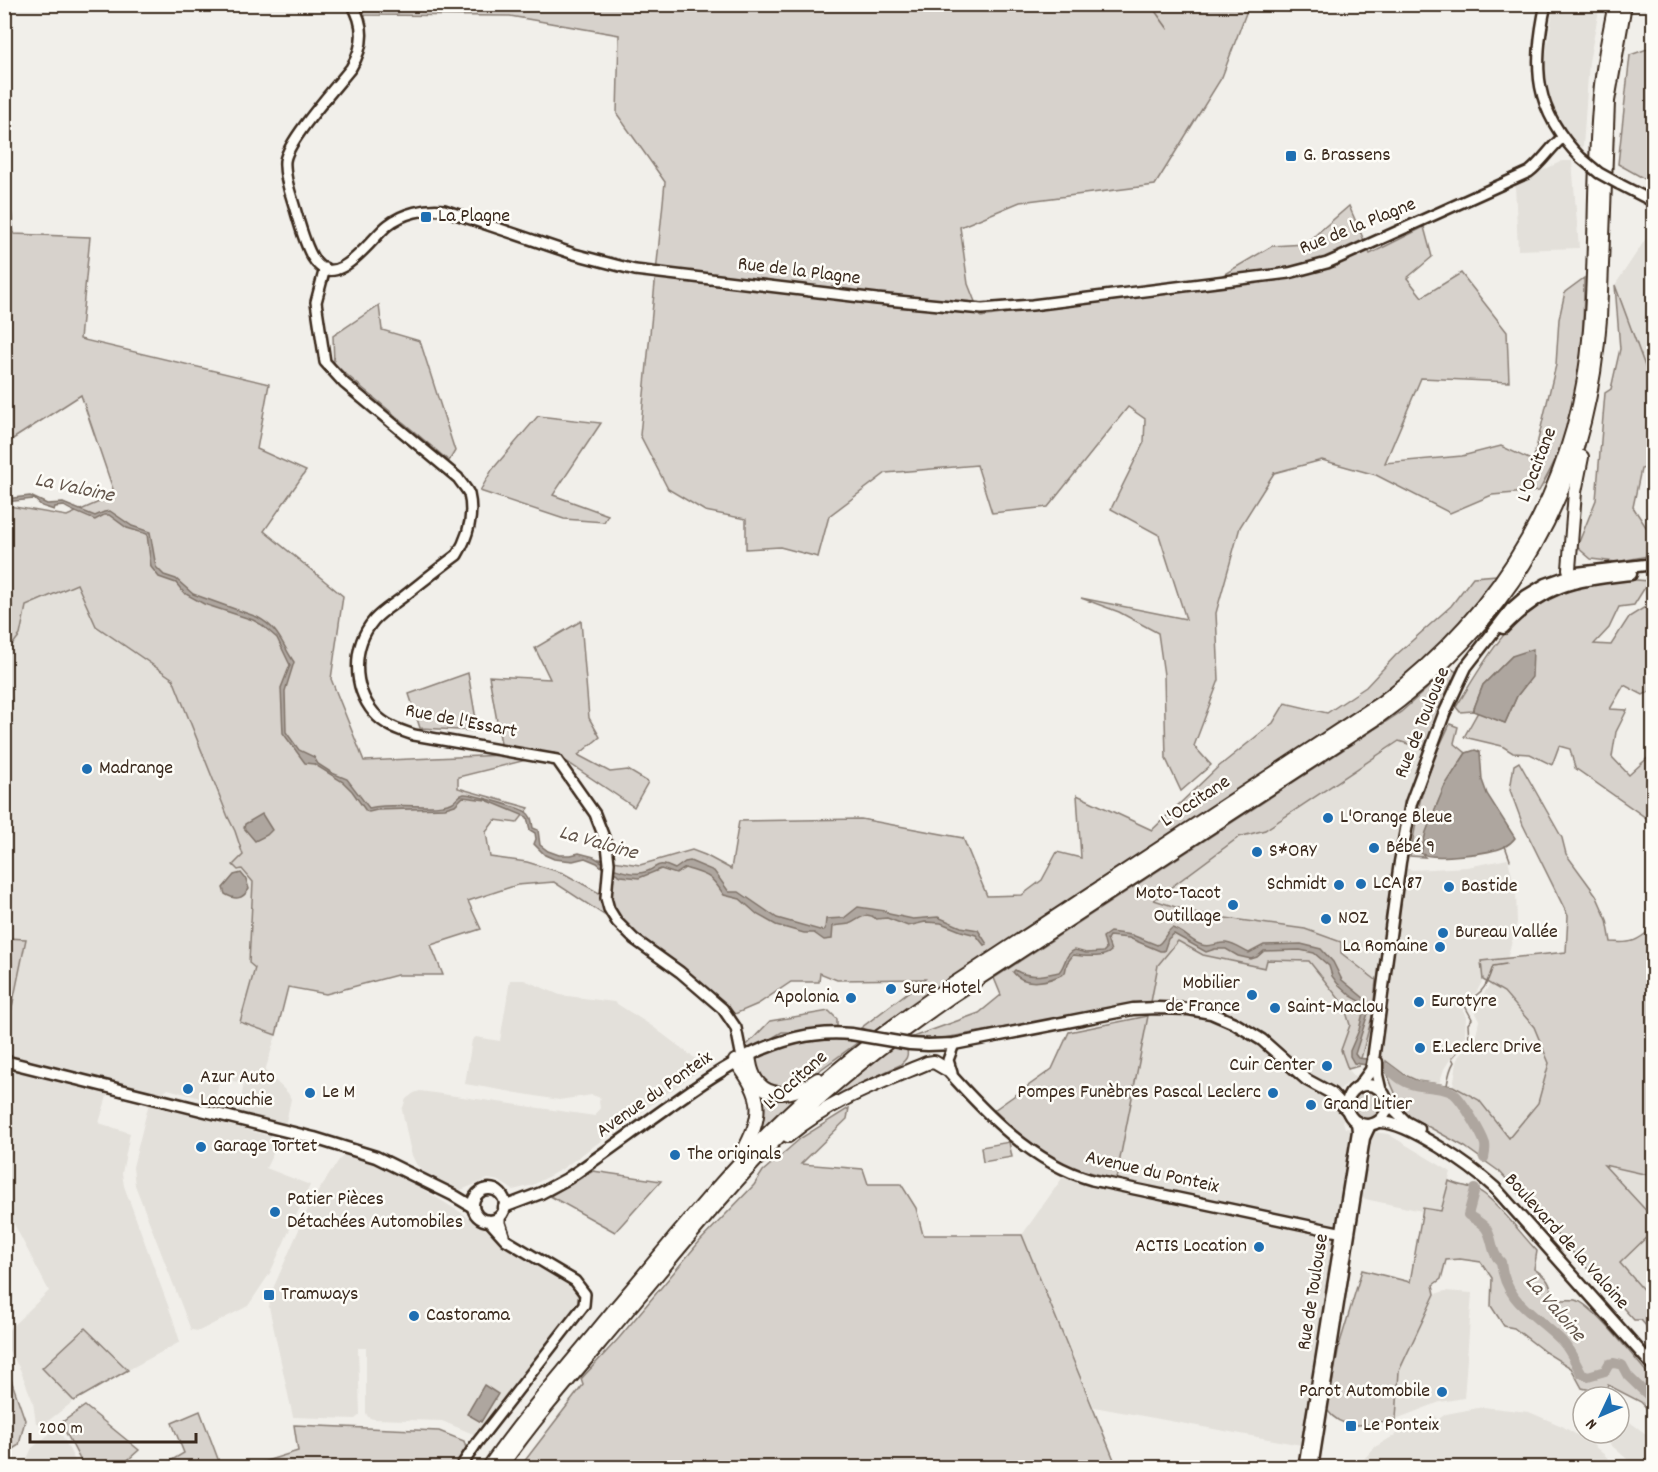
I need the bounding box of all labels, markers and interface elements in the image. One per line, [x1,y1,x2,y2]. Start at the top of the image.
place label: G. Brassens [1303,142,1391,170]
marker: G. Brassens [1284,149,1298,163]
street label: Rue de la Plagne [1296,191,1421,263]
place label: La Plagne [438,203,510,231]
marker: La Plagne [419,210,433,224]
street label: Rue de la Plagne [736,251,862,293]
street label: L'Occitane [1511,423,1565,506]
water label: La Valoine [32,466,118,512]
street label: Rue de Toulouse [1388,663,1458,783]
street label: Rue de l'Essart [403,697,519,747]
place label: Madrange [99,755,173,783]
marker: Madrange [80,762,94,776]
street label: L'Occitane [1156,769,1237,835]
place label: L'Orange Bleue [1340,804,1452,832]
marker: L'Orange Bleue [1321,811,1335,825]
water label: La Valoine [555,819,642,870]
place label: Bébé 9 [1386,834,1435,862]
place label: S*ORY [1269,838,1317,866]
marker: Bébé 9 [1367,841,1381,855]
marker: S*ORY [1250,845,1264,859]
place label: LCA 87 [1373,870,1422,898]
place label: Schmidt [1267,871,1327,899]
place label: Bastide [1461,873,1518,901]
marker: LCA 87 [1354,877,1368,891]
marker: Schmidt [1332,878,1346,892]
place label: Moto-Tacot Outillage [1136,880,1221,931]
marker: Bastide [1442,880,1456,894]
marker: Moto-Tacot Outillage [1226,898,1240,912]
place label: NOZ [1338,905,1368,933]
marker: NOZ [1319,912,1333,926]
place label: Bureau Vallée [1455,919,1558,947]
marker: Bureau Vallée [1436,926,1450,940]
place label: La Romaine [1342,933,1428,961]
marker: La Romaine [1433,940,1447,954]
place label: Mobilier de France [1165,970,1241,1021]
place label: Sure Hotel [903,975,982,1003]
marker: Sure Hotel [884,982,898,996]
place label: Apolonia [774,984,840,1012]
marker: Mobilier de France [1245,988,1259,1002]
place label: Eurotyre [1431,988,1497,1016]
marker: Apolonia [844,991,858,1005]
place label: Saint-Maclou [1287,994,1384,1022]
marker: Eurotyre [1412,995,1426,1009]
marker: Saint-Maclou [1268,1001,1282,1015]
place label: E.Leclerc Drive [1432,1034,1542,1062]
marker: E.Leclerc Drive [1413,1041,1427,1055]
street label: Avenue du Ponteix [591,1044,719,1146]
street label: L'Occitane [758,1044,835,1118]
place label: Cuir Center [1229,1052,1316,1080]
marker: Cuir Center [1320,1059,1334,1073]
place label: Azur Auto Lacouchie [200,1064,275,1115]
place label: Le M [322,1079,355,1107]
place label: Pompes Funèbres Pascal Leclerc [1017,1079,1261,1107]
marker: Azur Auto Lacouchie [181,1082,195,1096]
marker: Le M [303,1086,317,1100]
marker: Pompes Funèbres Pascal Leclerc [1266,1086,1280,1100]
place label: Grand Litier [1323,1091,1413,1119]
marker: Grand Litier [1304,1098,1318,1112]
place label: Garage Tortet [213,1133,318,1161]
marker: Garage Tortet [194,1140,208,1154]
place label: The originals [687,1141,782,1169]
street label: Avenue du Ponteix [1082,1144,1222,1202]
marker: The originals [668,1148,682,1162]
street label: Boulevard de la Valoine [1497,1167,1635,1317]
place label: Patier Pièces Détachées Automobiles [287,1186,463,1237]
marker: Patier Pièces Détachées Automobiles [268,1205,282,1219]
street label: Rue de Toulouse [1291,1231,1337,1352]
place label: ACTIS Location [1135,1233,1247,1261]
marker: ACTIS Location [1252,1240,1266,1254]
water label: La Valoine [1516,1269,1593,1350]
place label: Tramways [281,1281,358,1309]
marker: Tramways [262,1288,276,1302]
place label: Castorama [426,1302,510,1330]
marker: Castorama [407,1309,421,1323]
place label: Parot Automobile [1299,1378,1430,1406]
marker: Parot Automobile [1435,1385,1449,1399]
north arrow [1571,1385,1631,1445]
scale bar [30,1406,196,1444]
place label: Le Ponteix [1363,1412,1440,1440]
text: N [1581,1413,1603,1435]
text: 200 m [39,1417,83,1442]
marker: Le Ponteix [1344,1419,1358,1433]

